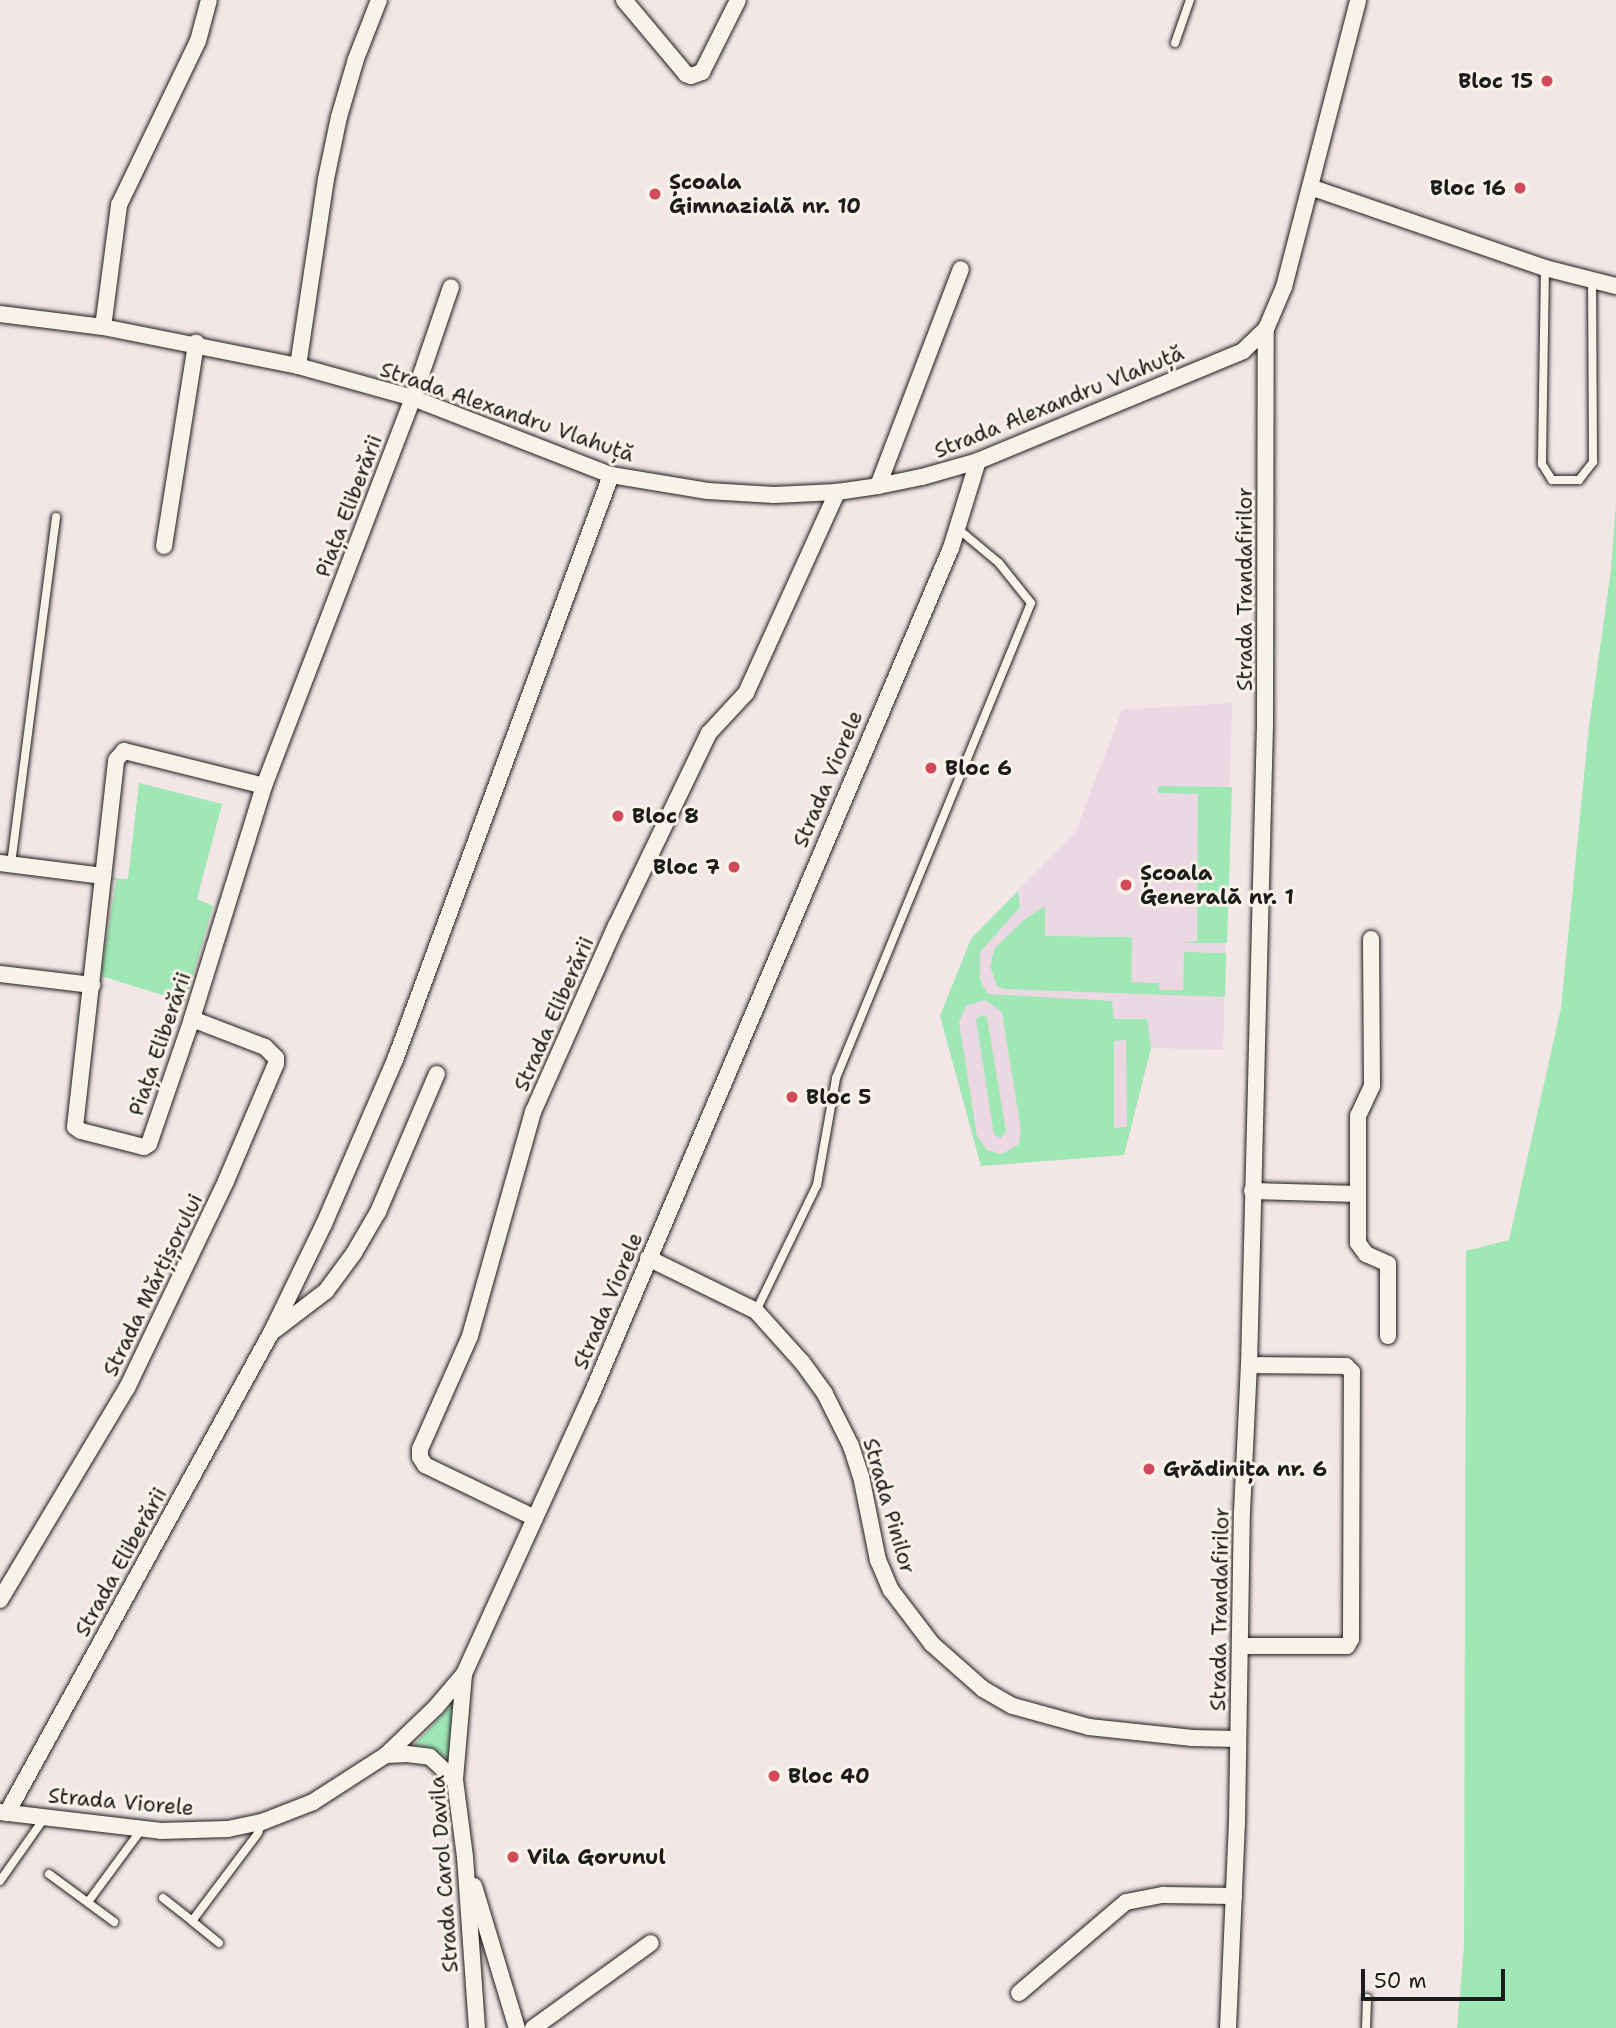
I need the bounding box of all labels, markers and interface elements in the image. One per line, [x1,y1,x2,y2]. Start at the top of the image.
place label: Bloc 15 [1458,68,1533,94]
marker: Bloc 15 [1539,73,1555,89]
place label: Școala Gimnazială nr. 10 [669,169,861,219]
place label: Bloc 16 [1430,175,1506,201]
marker: Bloc 16 [1512,180,1528,196]
marker: Școala Gimnazială nr. 10 [647,186,663,202]
street label: Strada Alexandru Vlahuță [931,340,1187,464]
street label: Strada Alexandru Vlahuță [377,357,637,467]
street label: Piața Eliberării [310,431,388,581]
street label: Strada Trandafirilor [1232,487,1258,691]
street label: Strada Viorele [788,707,868,851]
place label: Bloc 6 [945,755,1012,781]
marker: Bloc 6 [923,760,939,776]
place label: Bloc 8 [632,803,699,829]
marker: Bloc 8 [610,808,626,824]
place label: Bloc 7 [653,854,720,880]
marker: Bloc 7 [726,859,742,875]
place label: Școala Generală nr. 1 [1140,860,1294,910]
marker: Școala Generală nr. 1 [1118,877,1134,893]
street label: Strada Eliberării [509,933,599,1095]
street label: Piața Eliberării [124,969,196,1119]
place label: Bloc 5 [806,1084,871,1110]
marker: Bloc 5 [784,1089,800,1105]
street label: Strada Mărțișorului [98,1190,208,1380]
street label: Strada Viorele [568,1229,648,1373]
street label: Strada Pinilor [858,1435,920,1577]
place label: Grădinița nr. 6 [1163,1456,1327,1482]
marker: Grădinița nr. 6 [1141,1461,1157,1477]
street label: Strada Eliberării [70,1483,172,1641]
street label: Strada Trandafirilor [1206,1507,1234,1711]
place label: Bloc 40 [788,1763,870,1789]
marker: Bloc 40 [766,1768,782,1784]
street label: Strada Carol Davila [425,1774,463,1974]
street label: Strada Viorele [47,1783,195,1821]
place label: Vila Gorunul [527,1844,666,1870]
marker: Vila Gorunul [505,1849,521,1865]
scale bar [1364,1954,1508,1998]
text: 50 m [1374,1967,1427,1995]

